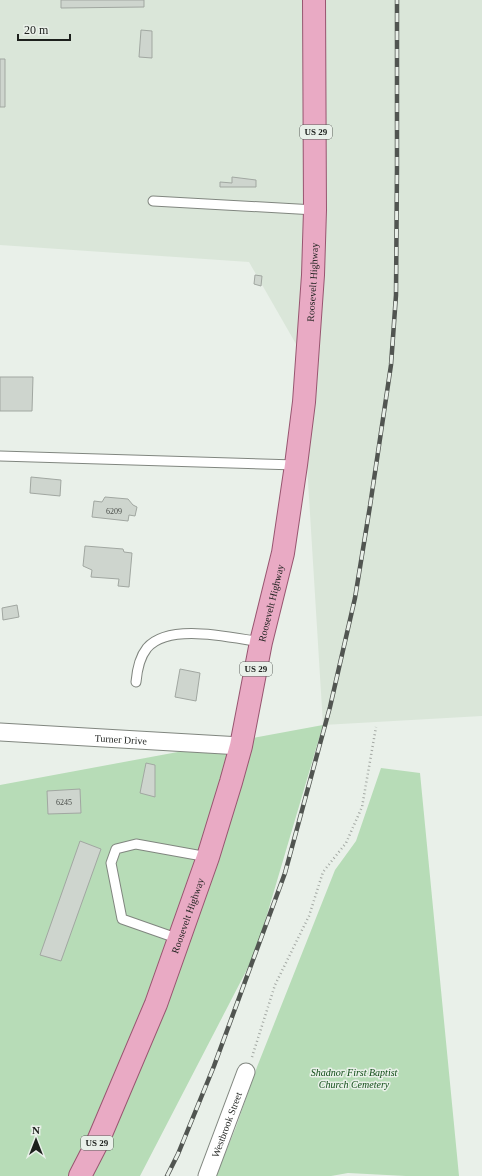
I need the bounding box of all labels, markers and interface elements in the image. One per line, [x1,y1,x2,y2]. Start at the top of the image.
scale bar [18,16,70,42]
text: 20 m [24,23,49,37]
road number: US 29 [300,125,332,139]
street label: Roosevelt Highway [305,242,320,322]
house number: 6209 [106,507,122,516]
street label: Roosevelt Highway [256,563,286,643]
road number: US 29 [240,662,272,676]
street label: Turner Drive [94,733,148,747]
house number: 6245 [56,798,72,807]
street label: Roosevelt Highway [169,876,206,955]
park label: Shadnor First Baptist Church Cemetery [311,1067,398,1090]
street label: Westbrook Street [210,1090,244,1159]
north arrow [16,1120,56,1160]
text: N [32,1124,40,1136]
road number: US 29 [81,1136,113,1150]

